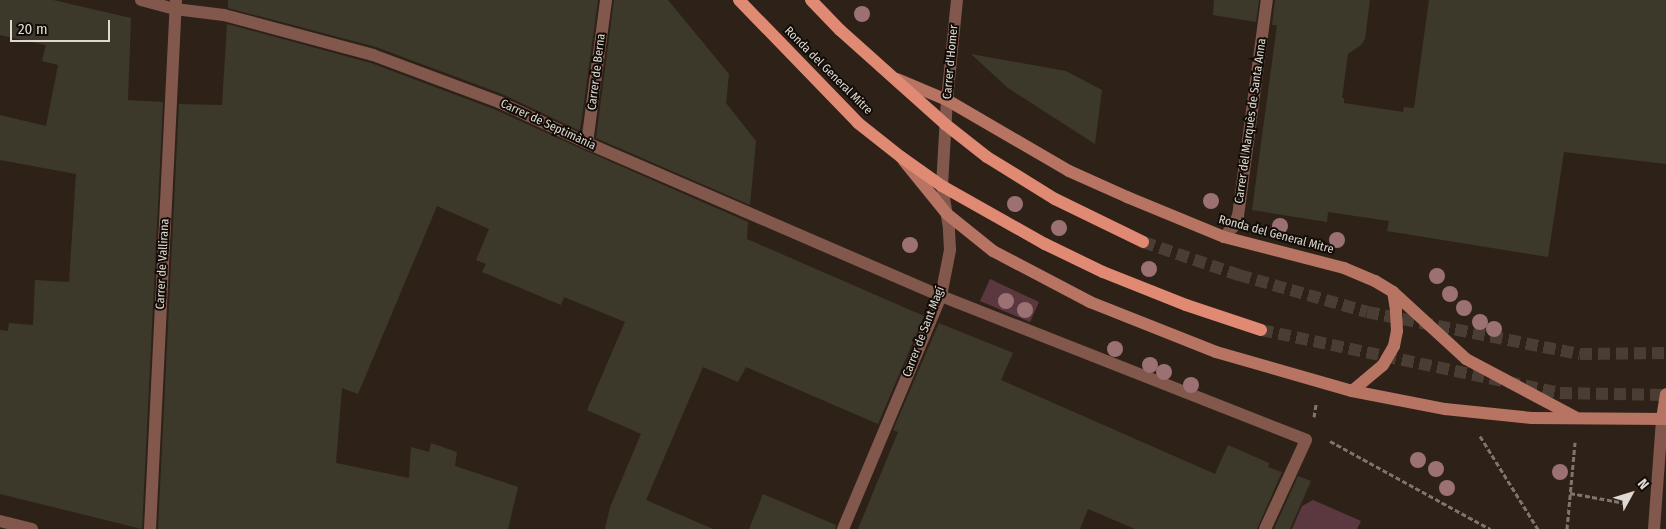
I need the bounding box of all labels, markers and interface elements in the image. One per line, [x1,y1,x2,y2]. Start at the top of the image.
scale bar [12,10,112,42]
text: 20 m [18,20,48,38]
street label: Ronda del General Mitre [781,24,875,118]
street label: Carrer d'Homer [941,24,961,100]
street label: Carrer de Berna [585,33,609,111]
street label: Carrer del Marquès de Santa Anna [1232,37,1270,205]
street label: Carrer de Septimània [498,97,598,153]
street label: Ronda del General Mitre [1217,213,1335,257]
street label: Carrer de Vallirana [153,218,173,310]
street label: Carrer de Sant Magí [900,285,948,379]
north arrow [1606,469,1656,519]
text: N [1634,476,1652,493]

